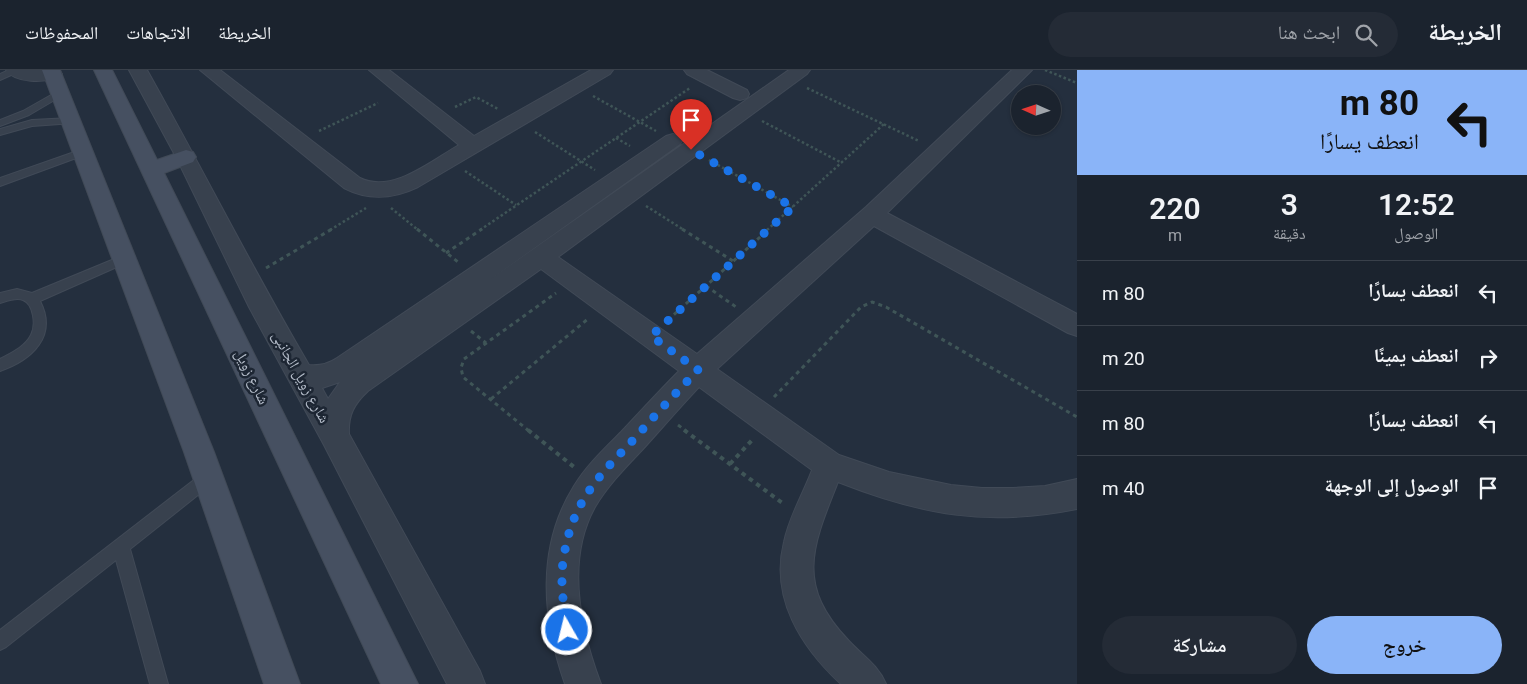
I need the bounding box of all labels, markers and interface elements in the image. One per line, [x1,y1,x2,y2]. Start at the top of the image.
search box [1048,12,1398,57]
text: الخريطة [1428,18,1502,46]
text: ابحث هنا [1278,21,1340,44]
icon: search [1352,21,1380,49]
text: المحفوظات [25,22,98,43]
text: الاتجاهات [126,22,190,43]
text: الخريطة [218,22,271,43]
text: 80 m [1340,83,1419,124]
north arrow [1011,85,1061,135]
map controls [1011,85,1061,135]
icon: left [1437,90,1502,155]
pin [670,99,712,150]
icon: arrive [677,106,705,134]
text: انعطف يسارًا [1320,129,1419,154]
text: 3 [1281,187,1298,222]
text: 12:52 [1378,187,1455,222]
text: 220 [1149,191,1201,226]
text: دقيقة [1273,224,1306,243]
text: الوصول [1394,224,1438,243]
text: m [1168,226,1182,245]
text: انعطف يسارًا [1368,279,1459,302]
icon: left [1474,279,1502,307]
text: 80 m [1102,282,1145,305]
street label: شارع زويل الجانبى [267,328,334,427]
text: انعطف يمينًا [1374,344,1459,367]
icon: right [1474,344,1502,372]
street label: شارع زويل [230,347,273,408]
text: 20 m [1102,347,1145,370]
text: انعطف يسارًا [1368,409,1459,432]
icon: left [1474,409,1502,437]
text: 80 m [1102,412,1145,435]
text: الوصول إلى الوجهة [1325,474,1459,497]
icon: arrive [1474,474,1502,502]
text: 40 m [1102,477,1145,500]
position arrow [540,603,592,655]
button: مشاركة [1102,616,1297,674]
button: خروج [1307,616,1502,674]

